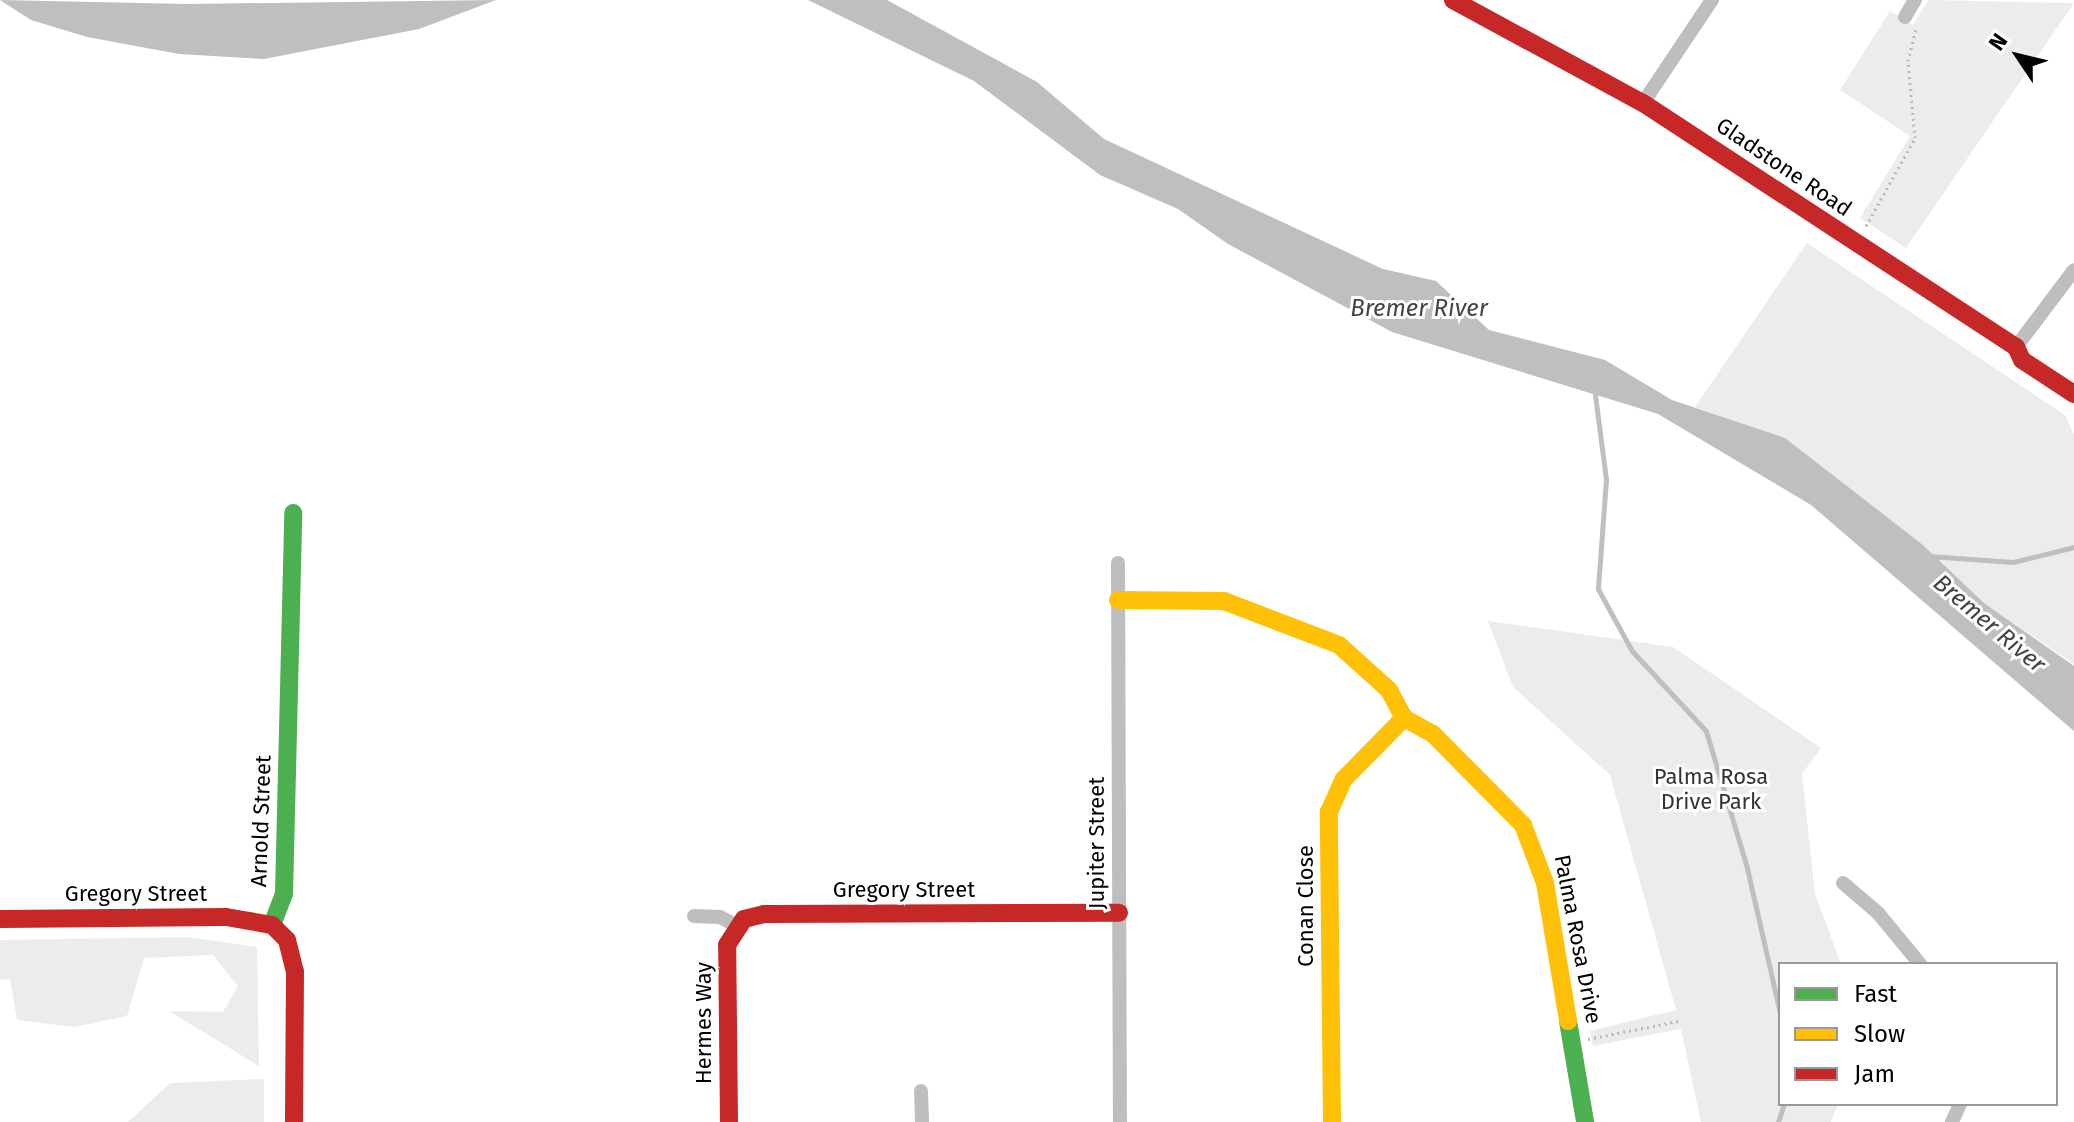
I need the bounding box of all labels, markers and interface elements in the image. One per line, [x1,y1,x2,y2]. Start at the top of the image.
north arrow [1978,16,2058,96]
text: N [1983,28,2013,56]
street label: Gladstone Road [1711,112,1857,222]
water label: Bremer River [1350,295,1488,323]
water label: Bremer River [1927,569,2051,679]
street label: Arnold Street [246,755,276,887]
park label: Palma Rosa Drive Park [1654,763,1768,814]
street label: Jupiter Street [1084,777,1110,909]
street label: Conan Close [1293,845,1319,967]
street label: Palma Rosa Drive [1549,852,1607,1026]
street label: Gregory Street [833,877,975,903]
street label: Gregory Street [65,881,207,907]
street label: Hermes Way [691,962,717,1084]
legend [1778,962,2058,1106]
text: Fast [1854,980,1897,1008]
text: Slow [1854,1020,1905,1048]
text: Jam [1854,1060,1895,1088]

